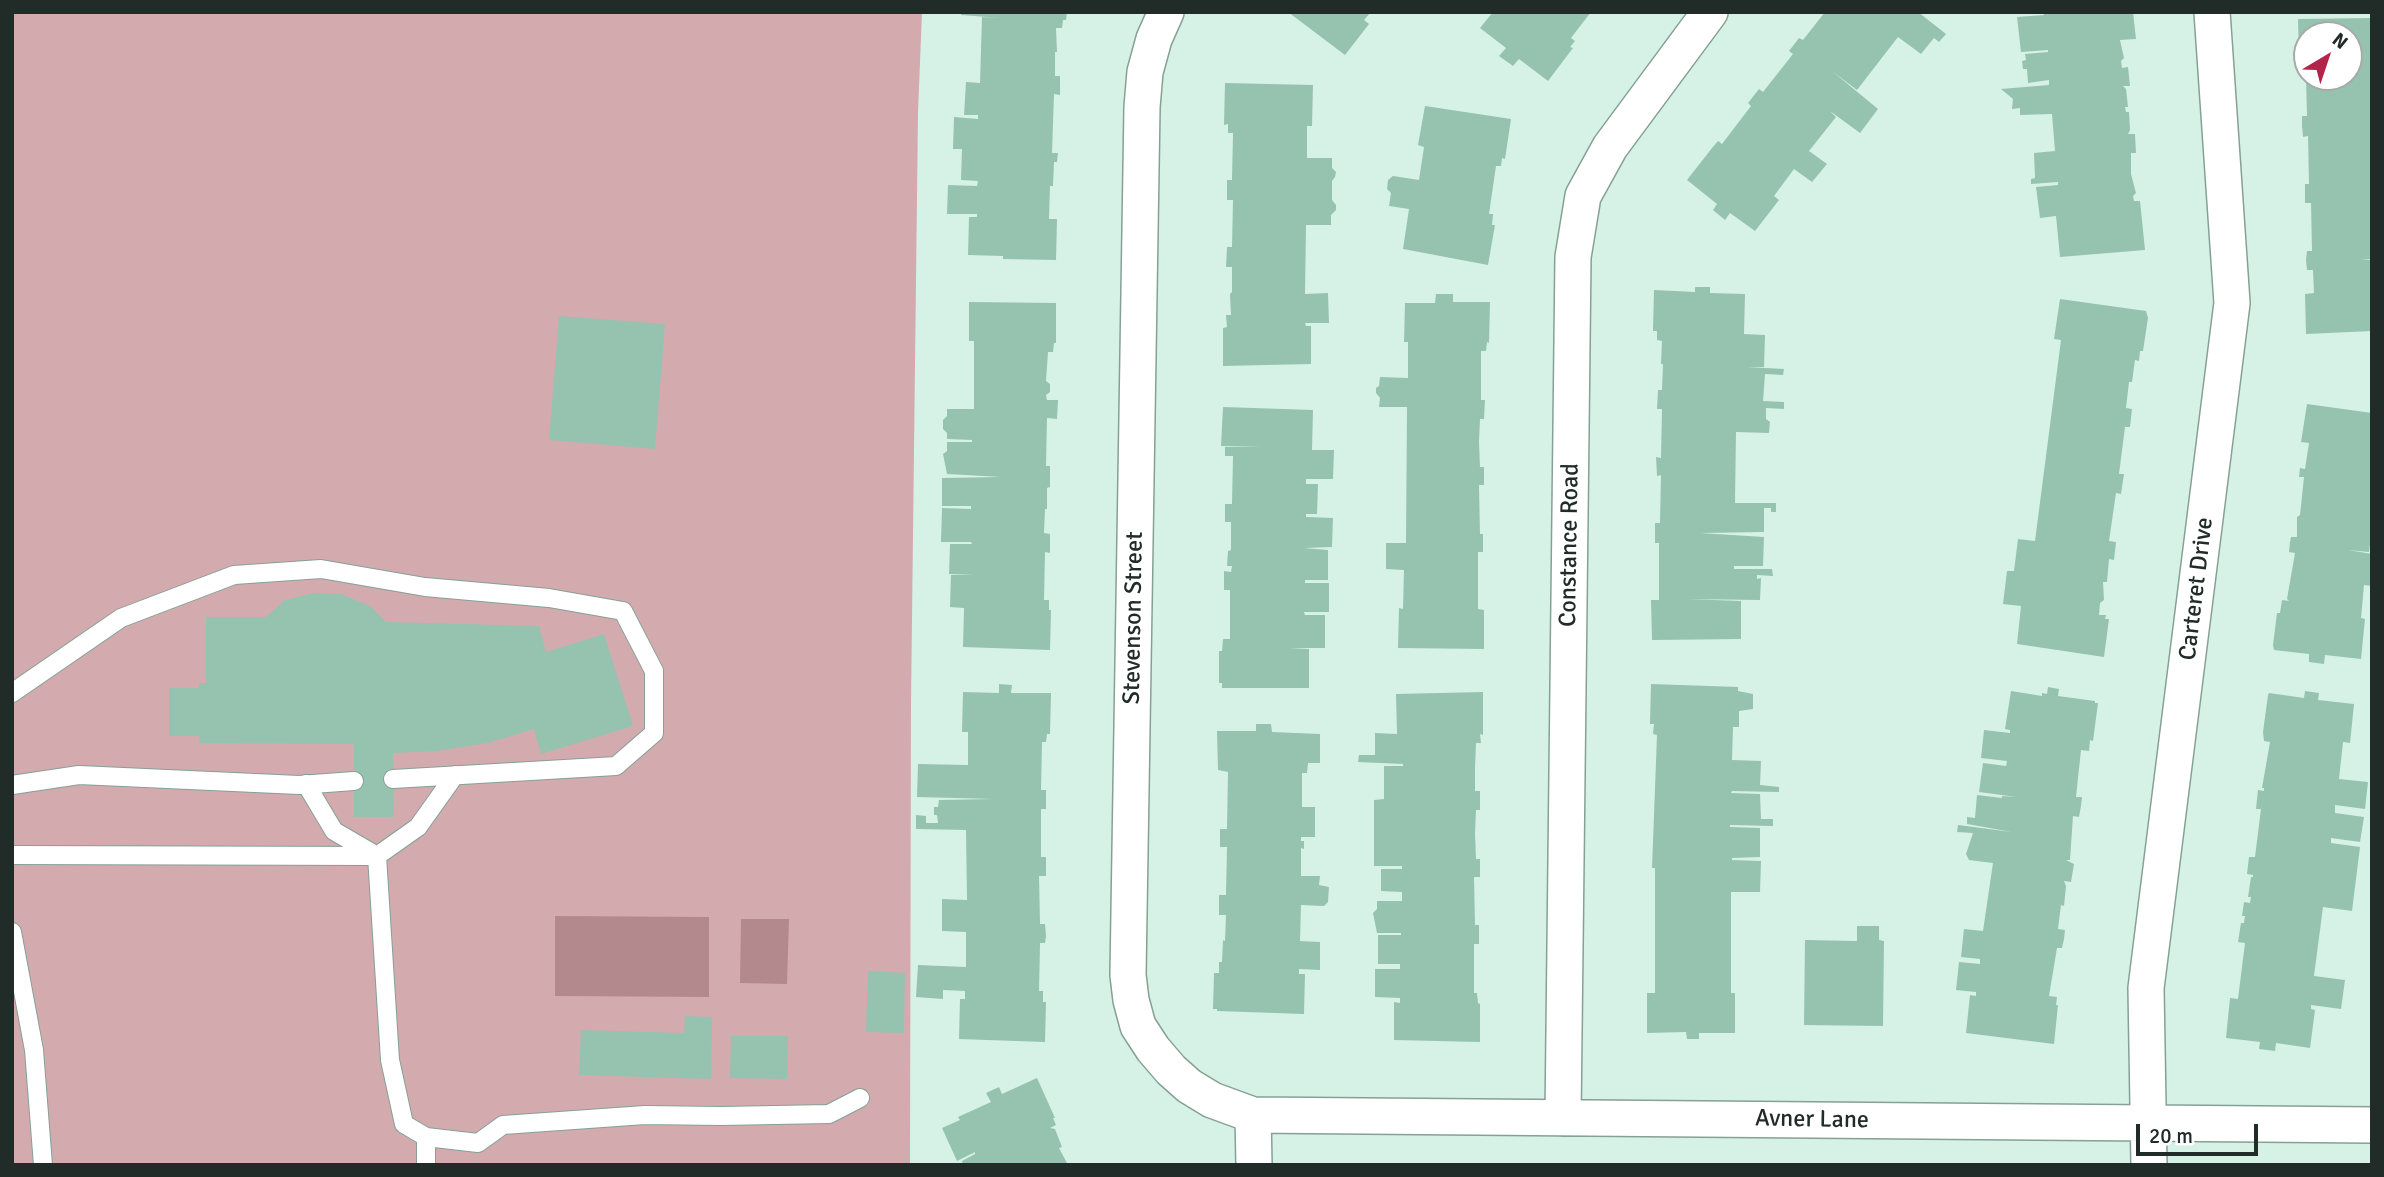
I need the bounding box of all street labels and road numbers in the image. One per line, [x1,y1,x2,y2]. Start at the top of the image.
street label: Constance Road [1554,463,1586,627]
street label: Carteret Drive [2174,516,2220,662]
street label: Stevenson Street [1118,531,1150,705]
street label: Avner Lane [1755,1105,1869,1135]

